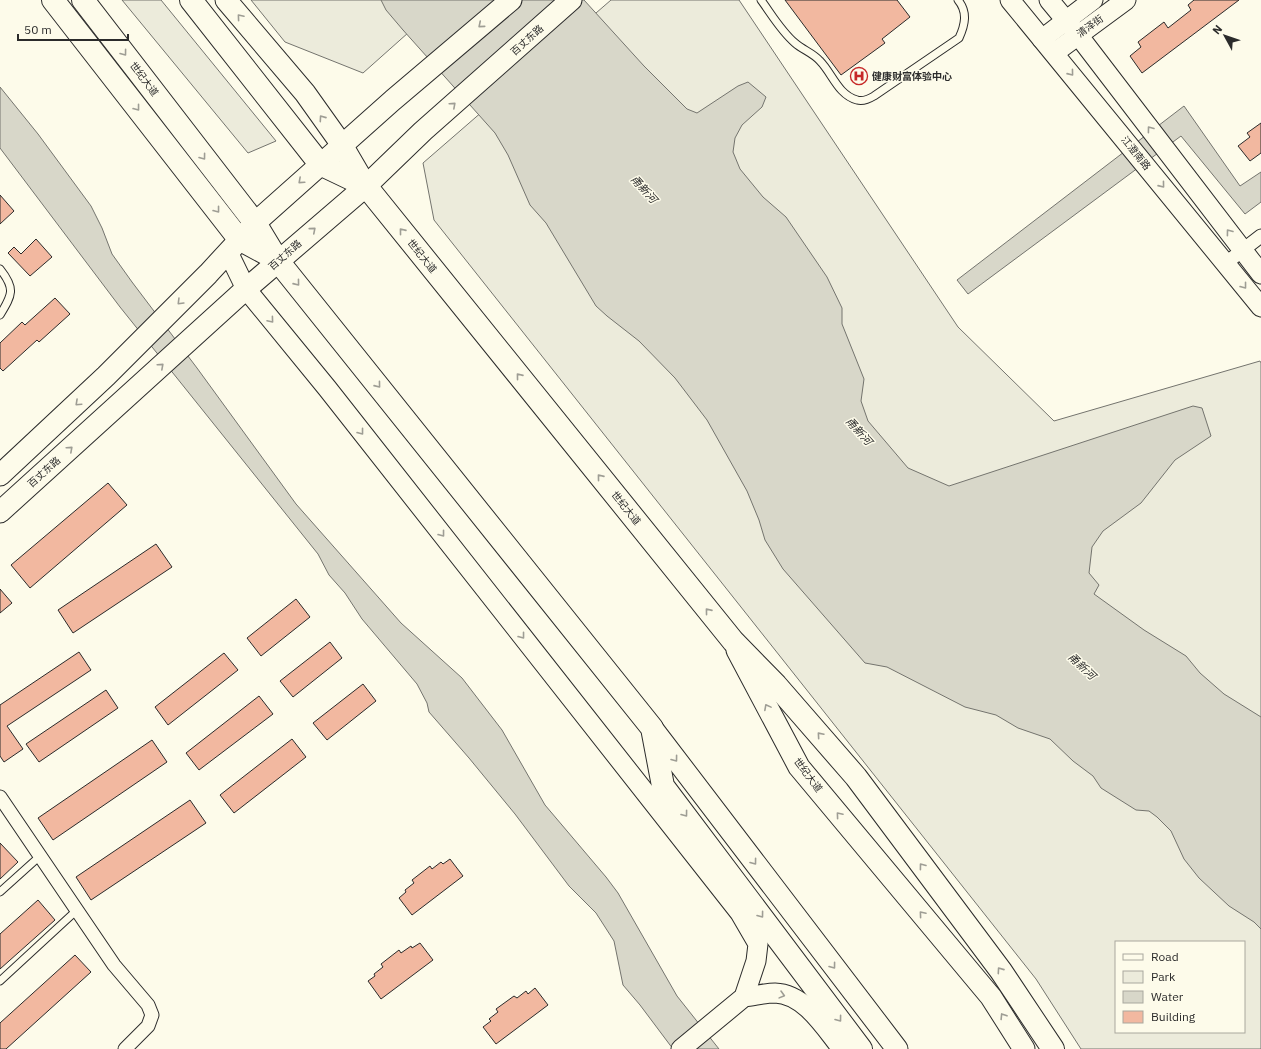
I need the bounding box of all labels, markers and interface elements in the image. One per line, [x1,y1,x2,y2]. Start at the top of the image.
street label: 清泽街 [1074,12,1106,40]
one-way arrow [237,14,244,21]
scale bar [18,16,128,42]
north arrow [1205,16,1245,56]
one-way arrow [478,21,486,28]
text: 50 m [24,22,52,37]
street label: 百丈东路 [508,22,546,58]
text: N [1209,22,1225,37]
one-way arrow [119,49,126,56]
street label: 世纪大道 [127,59,161,99]
hospital icon: 健康财富体验中心 [849,66,869,86]
one-way arrow [1066,69,1073,76]
place label: 健康财富体验中心 [872,70,952,83]
one-way arrow [133,103,140,110]
one-way arrow [448,103,455,110]
one-way arrow [320,115,327,122]
one-way arrow [1147,126,1154,133]
street label: 江澄南路 [1118,133,1154,173]
one-way arrow [198,152,205,159]
water label: 甬新河 [628,172,662,207]
one-way arrow [298,177,306,184]
one-way arrow [1158,180,1165,187]
one-way arrow [213,206,220,213]
one-way arrow [309,228,316,235]
one-way arrow [400,228,407,235]
one-way arrow [1226,229,1233,236]
street label: 世纪大道 [404,236,440,276]
street label: 百丈东路 [266,237,304,273]
one-way arrow [292,279,299,286]
one-way arrow [1240,281,1247,288]
one-way arrow [177,297,185,305]
one-way arrow [266,315,273,322]
one-way arrow [156,364,164,371]
one-way arrow [516,373,523,380]
one-way arrow [373,381,380,388]
one-way arrow [75,398,82,405]
water label: 甬新河 [843,414,877,449]
one-way arrow [357,427,364,434]
one-way arrow [65,446,73,453]
street label: 百丈东路 [25,454,63,490]
one-way arrow [598,474,605,481]
street label: 世纪大道 [608,488,644,528]
one-way arrow [437,529,444,536]
one-way arrow [706,608,713,615]
one-way arrow [518,632,525,639]
water label: 甬新河 [1065,650,1100,684]
one-way arrow [765,704,772,711]
one-way arrow [817,732,824,740]
one-way arrow [671,754,678,761]
street label: 世纪大道 [791,755,825,795]
one-way arrow [680,810,687,817]
one-way arrow [836,812,843,819]
one-way arrow [749,858,756,865]
one-way arrow [920,863,927,870]
one-way arrow [756,911,763,918]
one-way arrow [920,912,927,919]
legend [1115,941,1245,1033]
text: Road [1151,949,1179,964]
one-way arrow [828,961,835,968]
one-way arrow [998,967,1005,974]
text: Park [1151,969,1176,984]
text: Water [1151,989,1184,1004]
one-way arrow [779,990,786,999]
text: Building [1151,1009,1196,1024]
one-way arrow [1000,1013,1008,1020]
one-way arrow [834,1015,842,1022]

